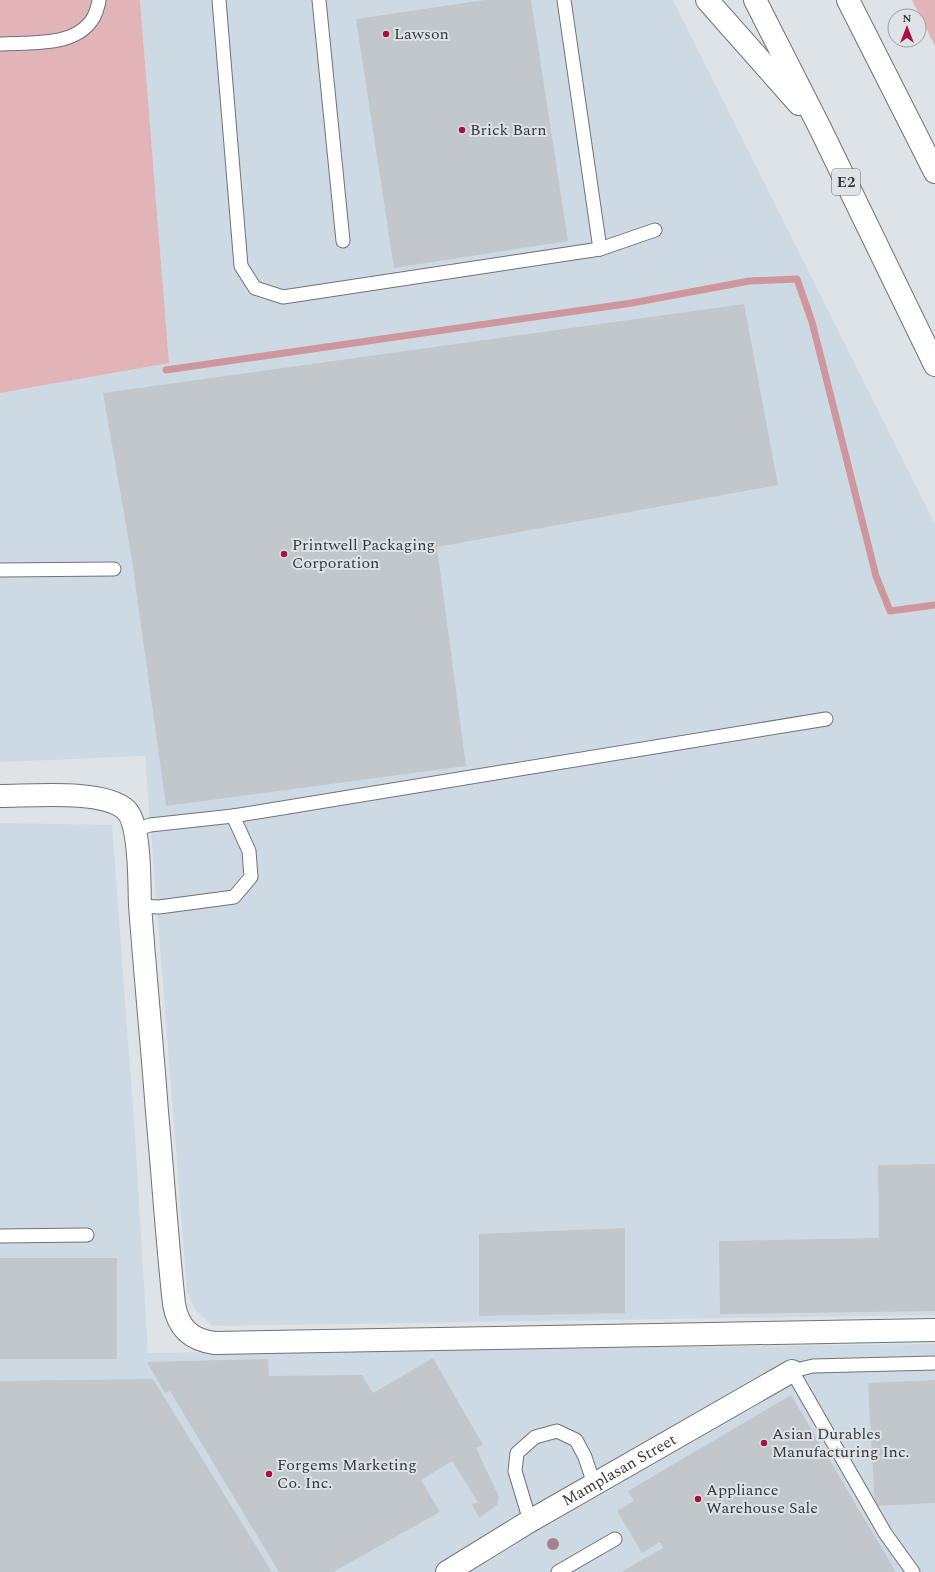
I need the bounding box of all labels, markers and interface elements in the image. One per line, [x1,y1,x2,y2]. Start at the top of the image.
north arrow [887,8,927,48]
text: N [903,10,912,27]
place label: Lawson [394,22,449,46]
marker: Lawson [381,29,391,39]
place label: Brick Barn [470,118,547,142]
marker: Brick Barn [457,125,467,135]
road number: E2 [832,169,860,195]
place label: Printwell Packaging Corporation [292,533,435,575]
marker: Printwell Packaging Corporation [279,549,289,559]
place label: Asian Durables Manufacturing Inc. [772,1422,909,1464]
street label: Mamplasan Street [557,1427,681,1512]
marker: Asian Durables Manufacturing Inc. [759,1438,769,1448]
place label: Forgems Marketing Co. Inc. [277,1453,417,1495]
marker: Forgems Marketing Co. Inc. [264,1469,274,1479]
place label: Appliance Warehouse Sale [706,1478,818,1520]
marker: Appliance Warehouse Sale [693,1494,703,1504]

